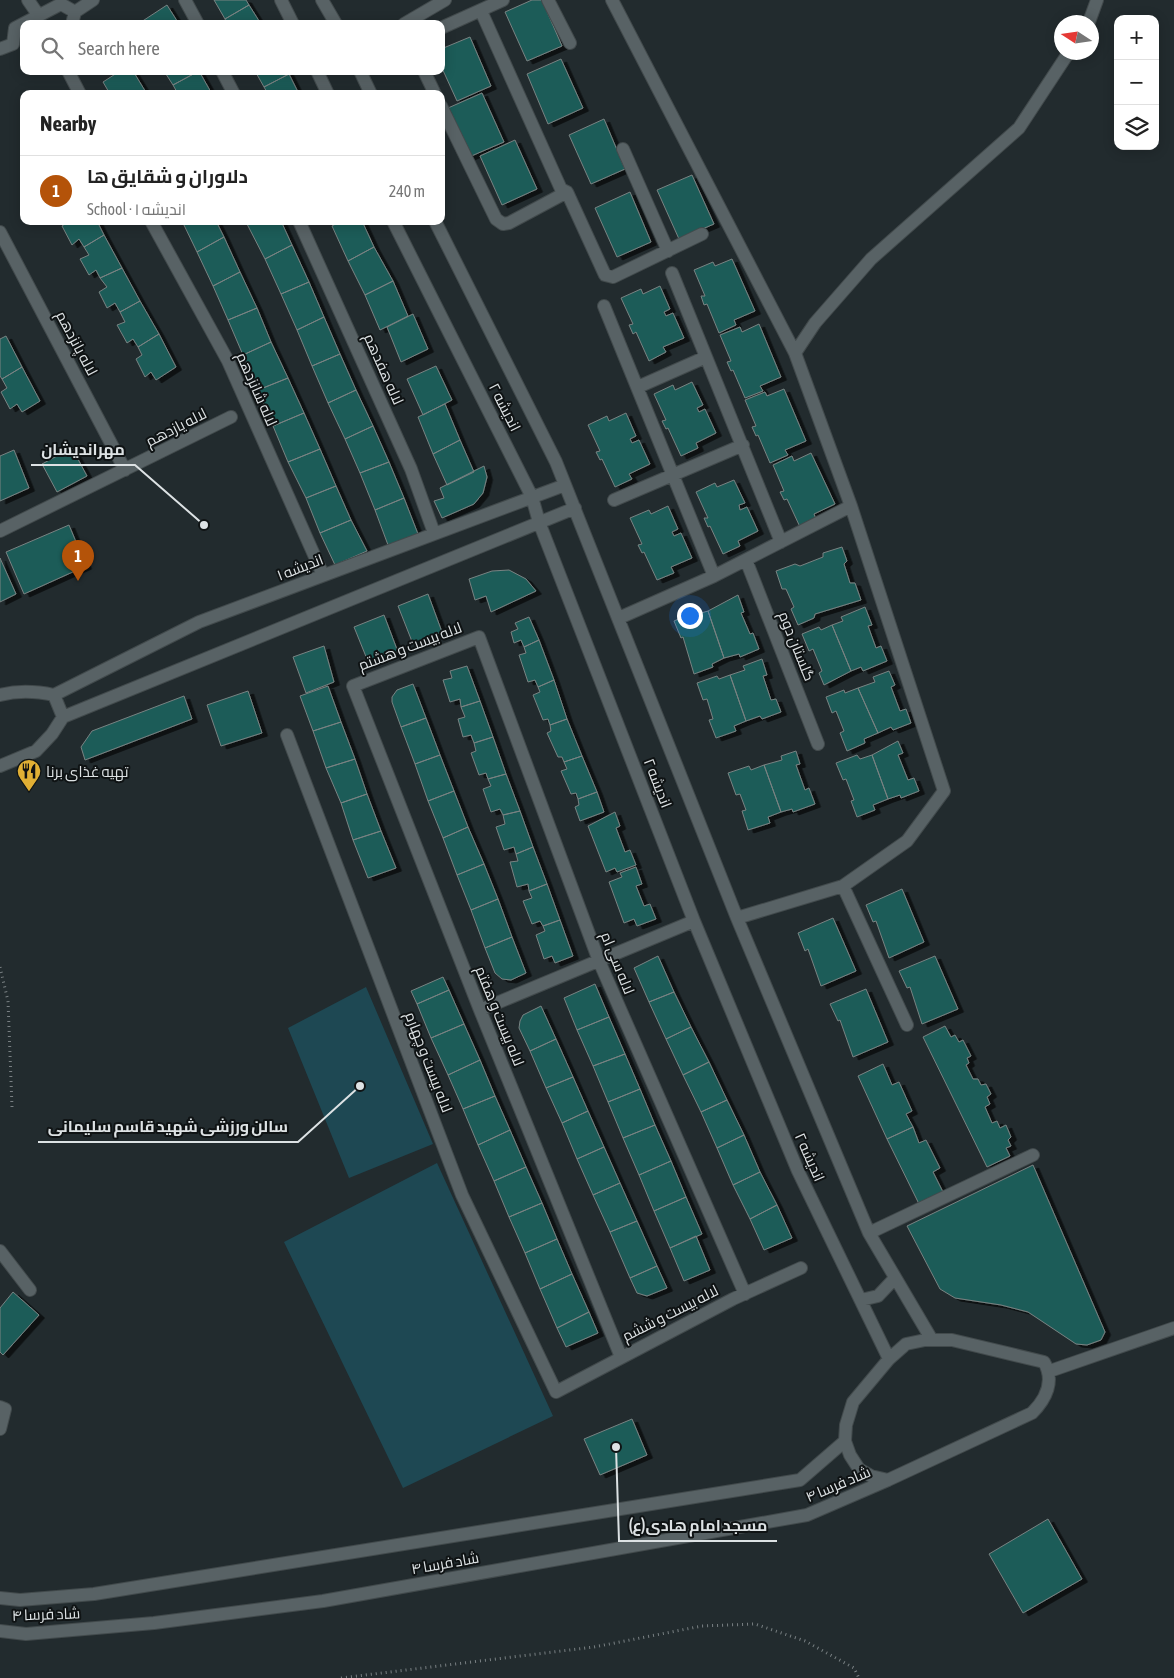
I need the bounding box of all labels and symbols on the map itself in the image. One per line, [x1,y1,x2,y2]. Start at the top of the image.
north arrow [1054,15,1099,60]
street label: لاله پانزدهم [51,308,101,379]
street label: لاله هفدهم [359,331,407,408]
street label: لاله شانزدهم [231,349,281,429]
street label: اندیشه ۲ [486,380,524,434]
street label: لاله یازدهم [143,404,210,451]
callout: مهراندیشان [31,434,135,465]
text: مهراندیشان [41,440,125,459]
pin: 1 [62,540,94,581]
street label: اندیشه ۱ [274,550,326,584]
your location [677,603,703,629]
street label: گلستان دوم [774,609,819,684]
street label: لاله بیست و هشتم [356,618,465,675]
street label: اندیشه ۲ [641,756,675,810]
restaurant icon: تهیه غذای برنا [16,758,42,792]
place label: تهیه غذای برنا [46,763,128,782]
street label: لاله سی ام [596,929,638,997]
street label: لاله بیست و هفتم [470,964,528,1069]
street label: لاله بیست و چهارم [400,1009,456,1115]
callout: سالن ورزشی شهید قاسم سلیمانی [38,1111,298,1142]
text: سالن ورزشی شهید قاسم سلیمانی [48,1117,288,1138]
street label: اندیشه ۲ [792,1130,828,1184]
street label: لاله بیست و ششم [619,1281,722,1346]
street label: شاد فرسا ۴ [803,1463,873,1506]
callout: مسجد امام هادی(ع) [619,1510,777,1541]
text: مسجد امام هادی(ع) [629,1516,767,1537]
street label: شاد فرسا ۴ [410,1549,480,1578]
street label: شاد فرسا ۴ [11,1604,81,1625]

